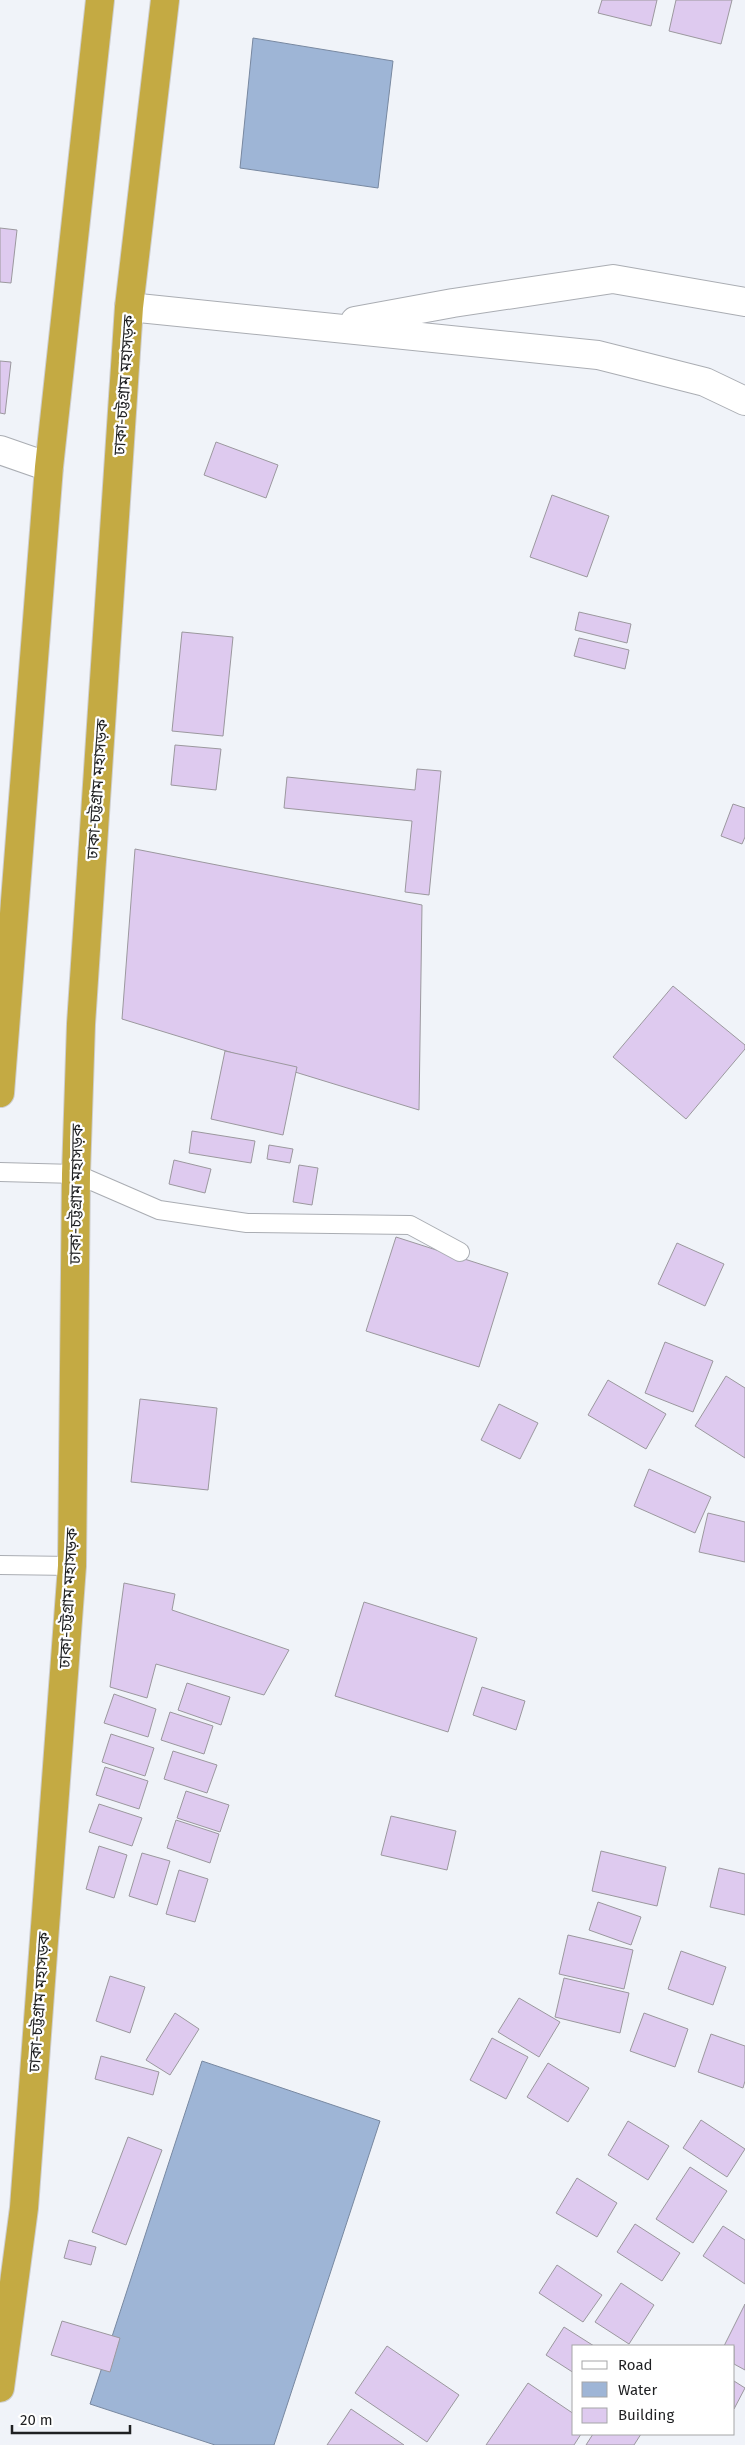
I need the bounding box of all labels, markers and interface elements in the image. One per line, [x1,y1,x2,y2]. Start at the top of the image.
street label: ঢাকা-চট্টগ্রাম মহাসড়ক [110,313,138,457]
street label: ঢাকা-চট্টগ্রাম মহাসড়ক [83,717,111,861]
street label: ঢাকা-চট্টগ্রাম মহাসড়ক [65,1123,87,1265]
street label: ঢাকা-চট্টগ্রাম মহাসড়ক [55,1526,81,1670]
street label: ঢাকা-চট্টগ্রাম মহাসড়ক [25,1930,53,2074]
legend [572,2345,735,2435]
text: Road [618,2356,653,2374]
text: Water [618,2381,657,2399]
scale bar [12,2402,130,2434]
text: Building [618,2406,674,2424]
text: 20 m [20,2411,53,2429]

